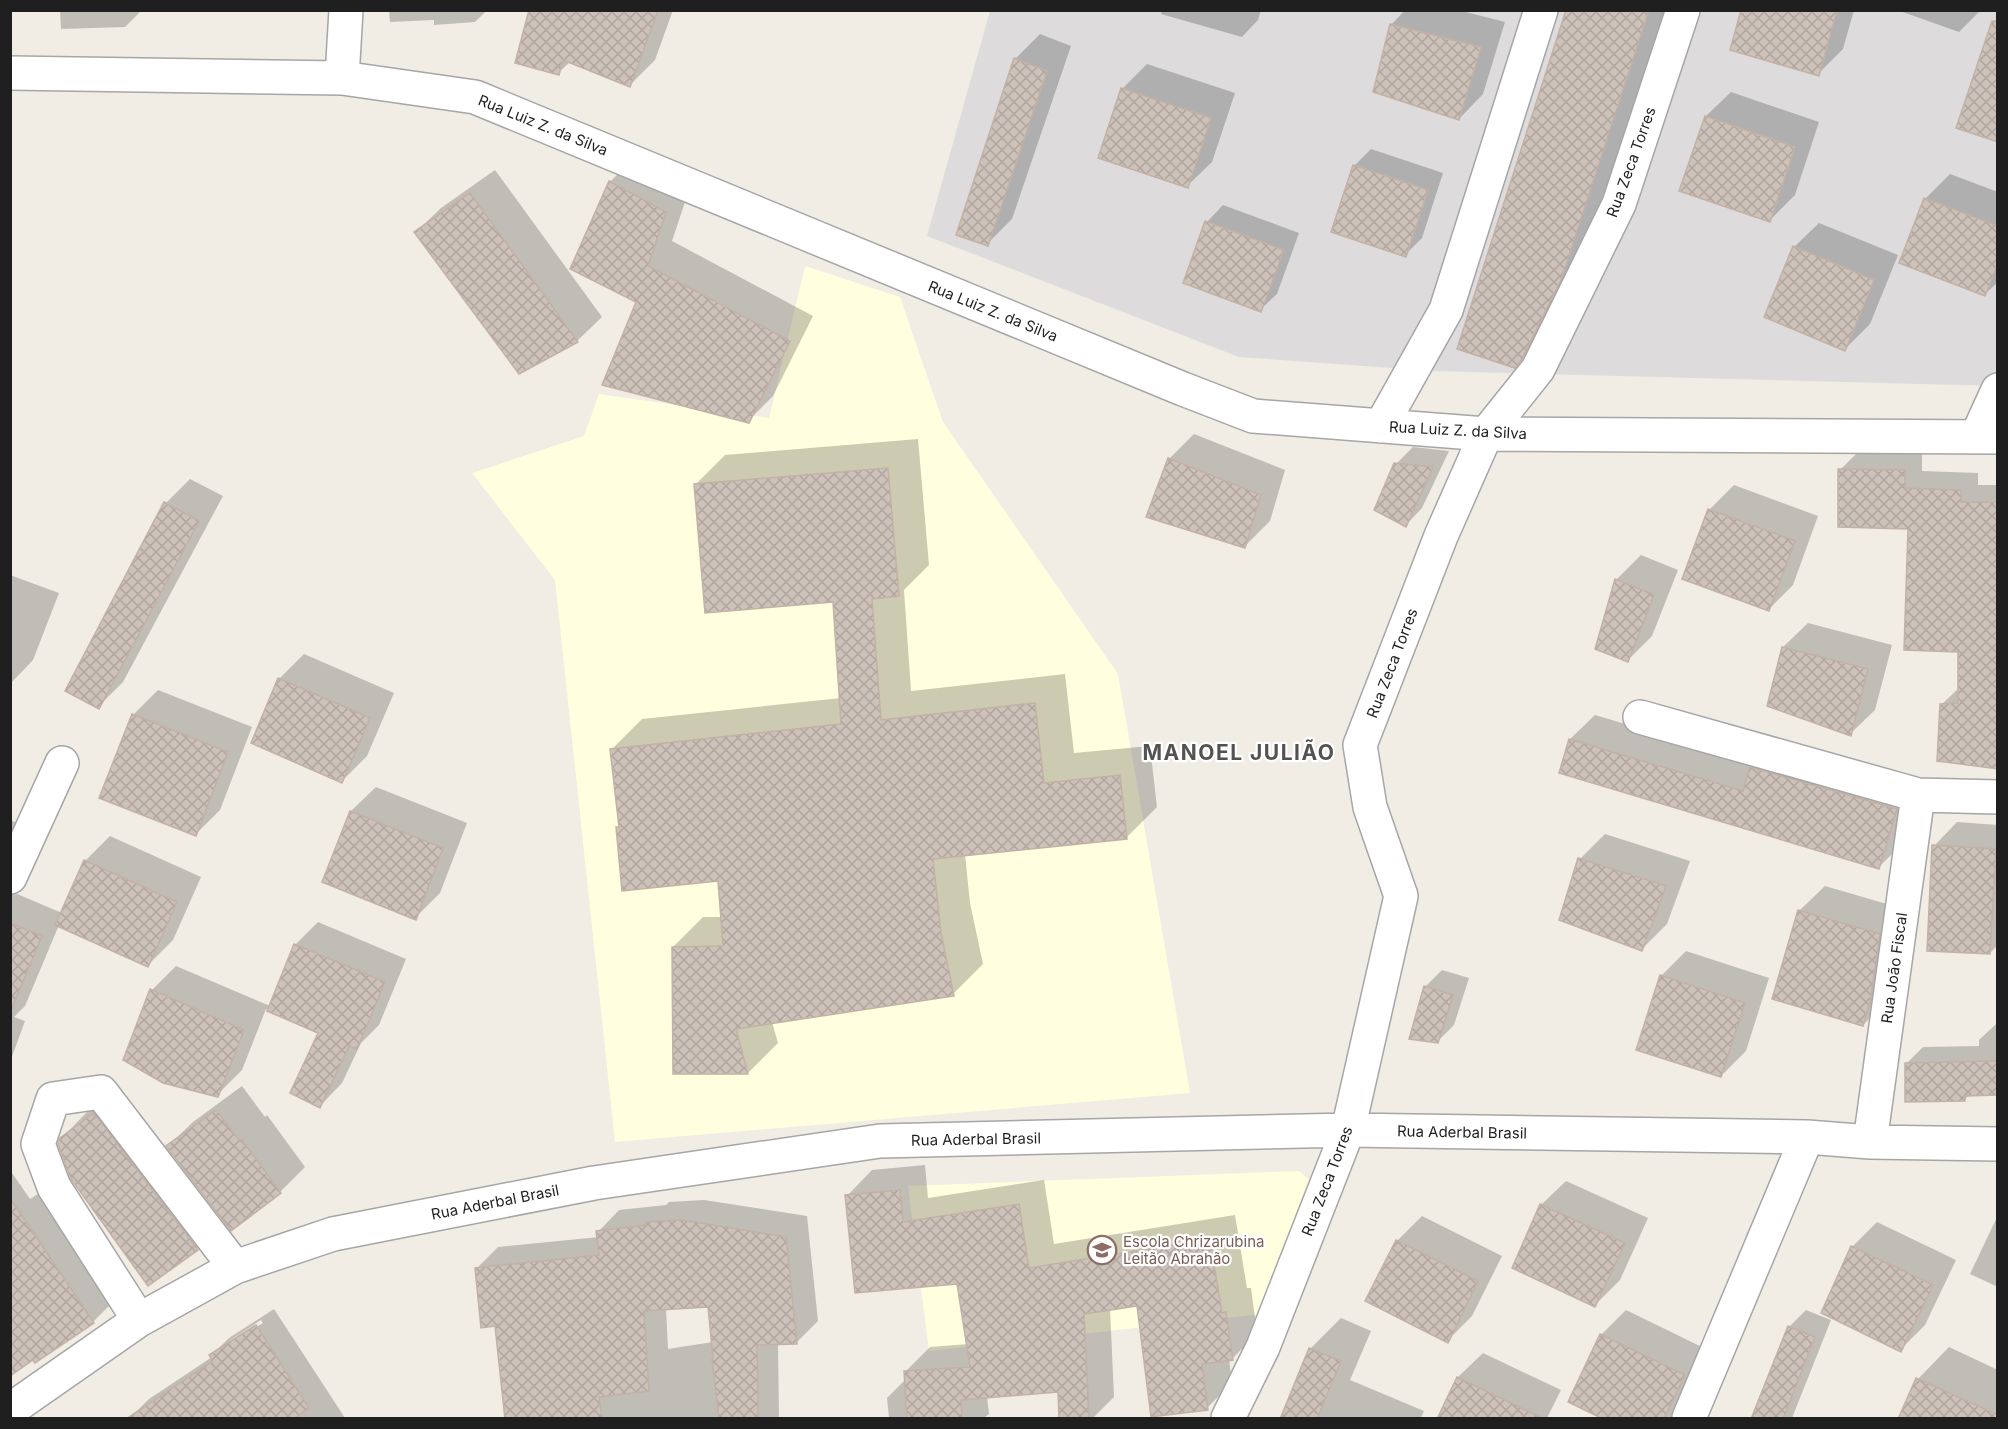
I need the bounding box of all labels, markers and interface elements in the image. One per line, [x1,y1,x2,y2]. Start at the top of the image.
street label: Rua Luiz Z. da Silva [475,90,611,160]
street label: Rua Zeca Torres [1602,104,1660,220]
street label: Rua Luiz Z. da Silva [925,276,1061,346]
street label: Rua Luiz Z. da Silva [1388,417,1528,443]
street label: Rua Zeca Torres [1362,605,1422,721]
district label: MANOEL JULIÃO [1143,739,1335,765]
street label: Rua João Fiscal [1877,911,1911,1025]
street label: Rua Aderbal Brasil [1397,1121,1527,1143]
street label: Rua Zeca Torres [1297,1123,1357,1239]
street label: Rua Aderbal Brasil [911,1128,1041,1150]
street label: Rua Aderbal Brasil [429,1180,561,1224]
place label: Escola Chrizarubina Leitão Abrahão [1123,1232,1264,1268]
school or university icon: Escola Chrizarubina Leitão Abrahão [1086,1234,1118,1266]

